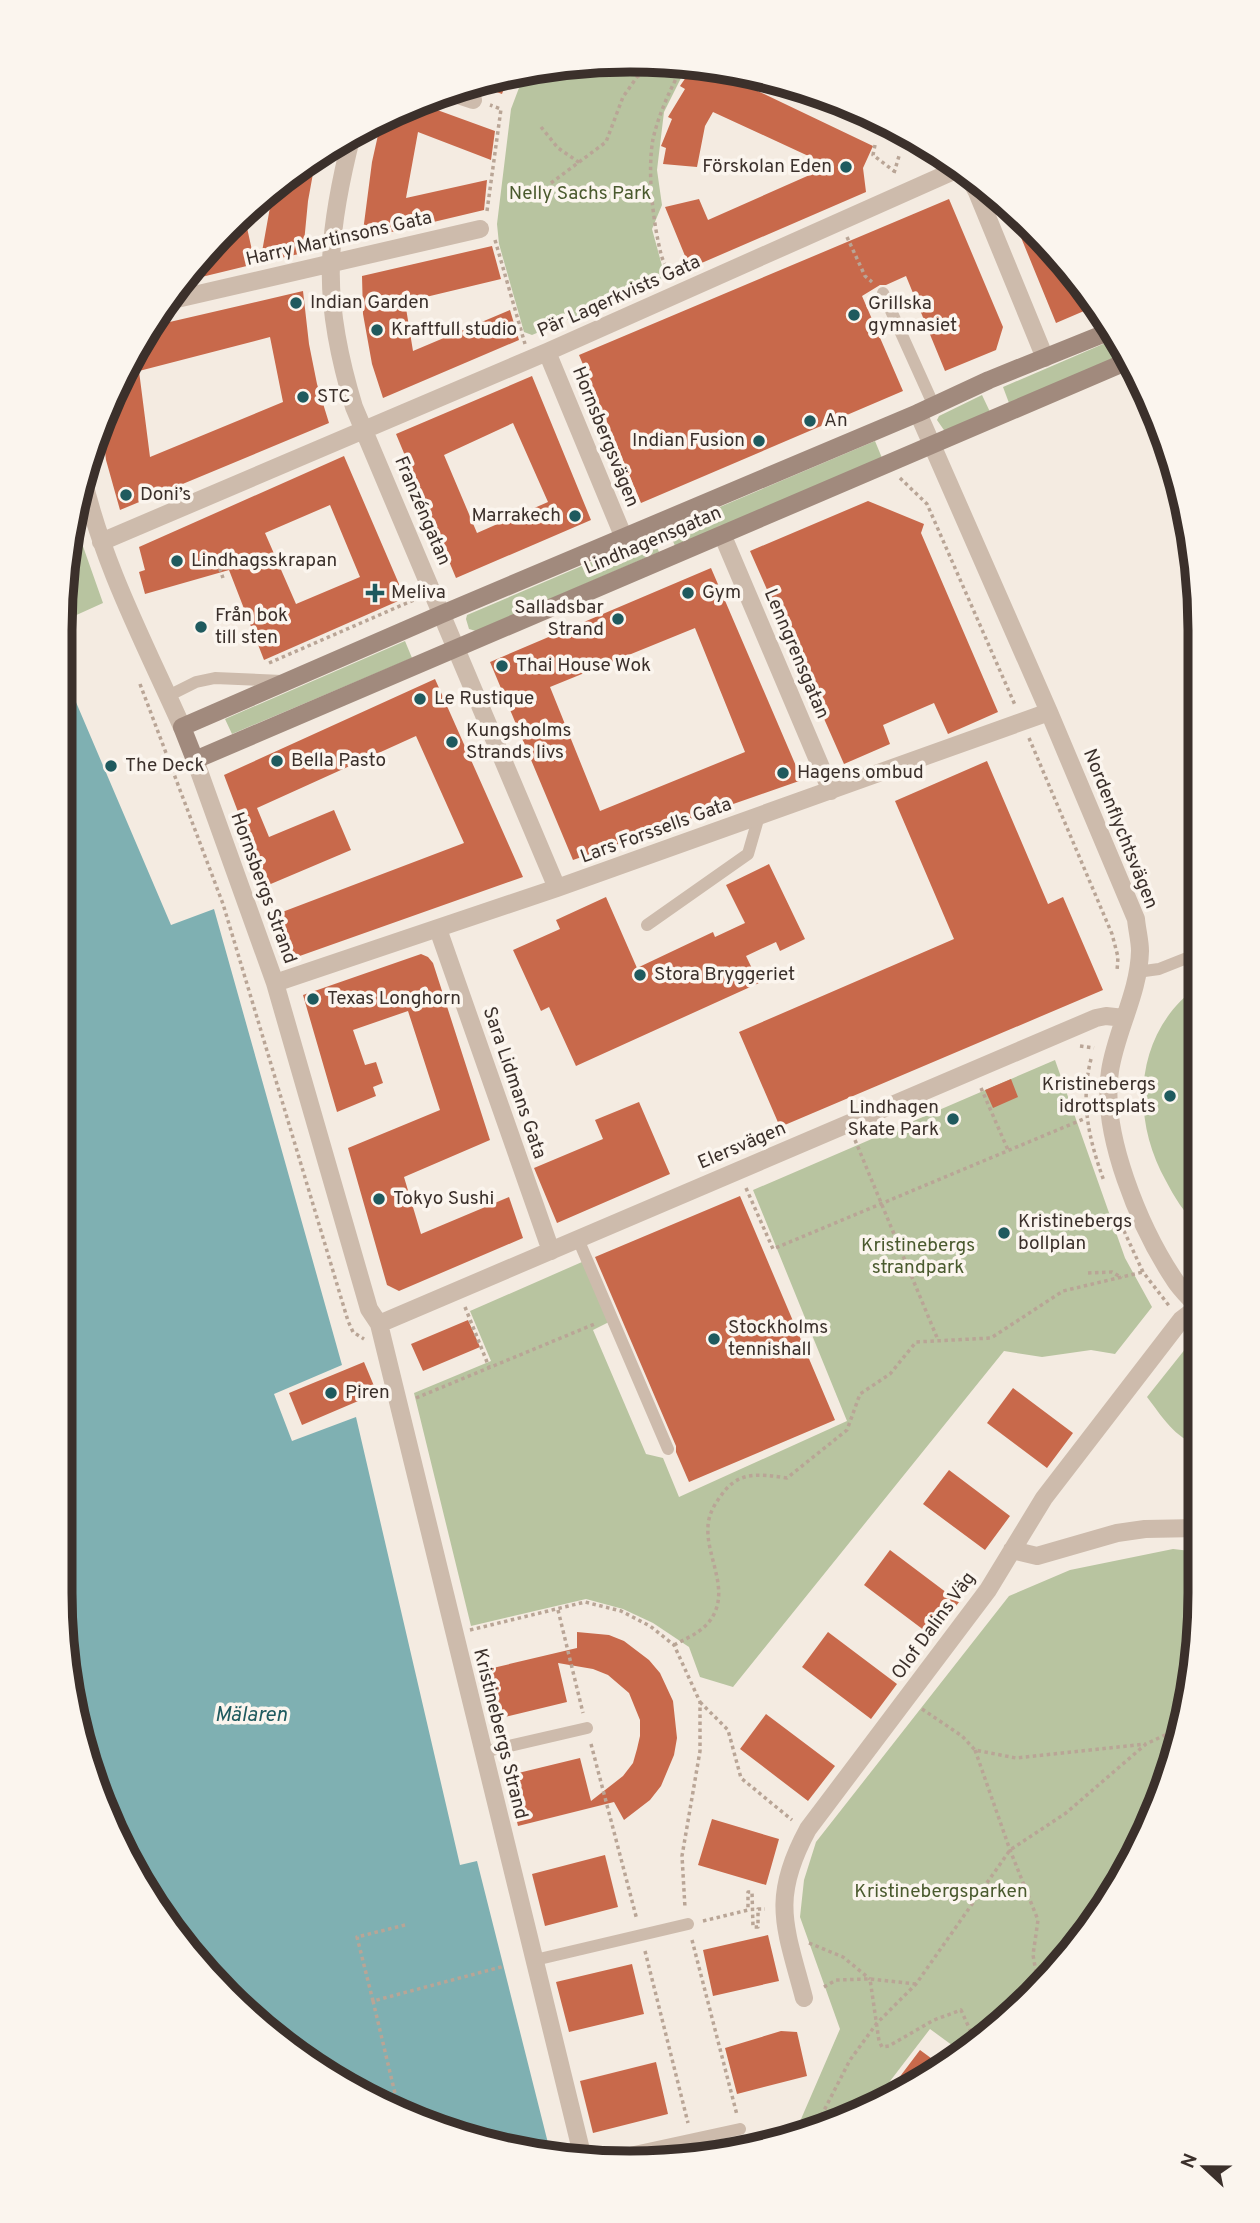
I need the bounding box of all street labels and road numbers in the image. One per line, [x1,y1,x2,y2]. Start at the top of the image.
street label: Harry Martinsons Gata [244,206,434,272]
street label: Pär Lagerkvists Gata [534,250,704,344]
street label: Hornsbergsvägen [566,363,644,511]
street label: Franzéngatan [388,453,456,569]
street label: Lindhagensgatan [581,501,725,581]
street label: Lenngrensgatan [758,585,834,723]
street label: Nordenflychtsvägen [1077,745,1163,913]
street label: Lars Forssells Gata [577,792,735,870]
street label: Hornsbergs Strand [224,809,302,967]
street label: Sara Lidmans Gata [477,1004,551,1162]
street label: Elersvägen [694,1117,790,1175]
street label: Olof Dalins Väg [887,1567,981,1685]
street label: Kristinebergs Strand [467,1646,533,1822]

